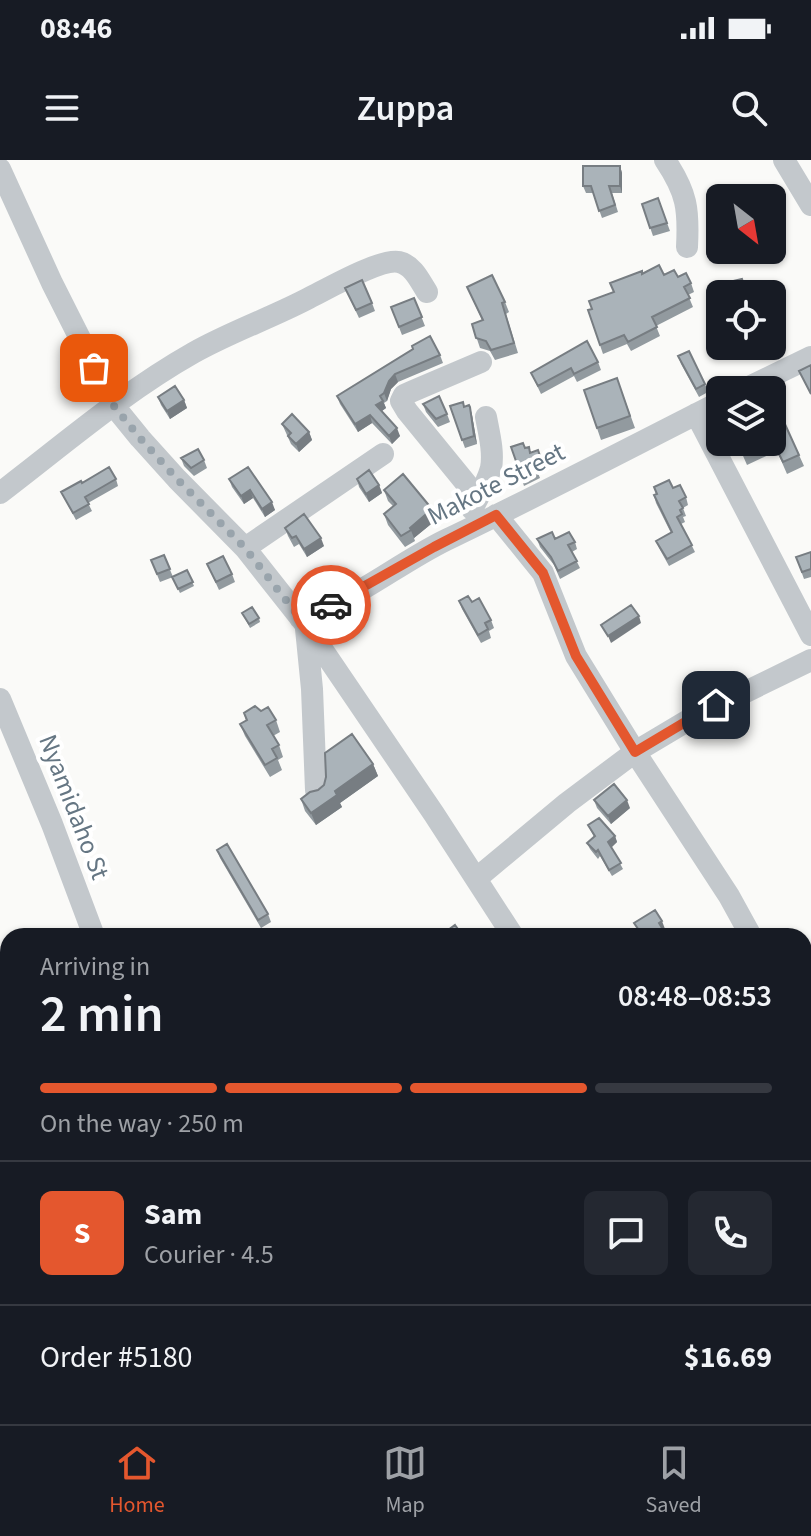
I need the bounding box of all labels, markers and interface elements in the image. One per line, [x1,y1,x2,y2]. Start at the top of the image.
text: 08:46 [40,7,112,50]
text: Zuppa [357,83,454,134]
icon: menu [40,86,84,130]
icon: search [727,86,771,130]
north arrow [706,184,786,264]
map controls [706,184,786,456]
button: locate [706,280,786,360]
pin [60,334,128,402]
icon: bag [72,346,116,390]
button: layers [706,376,786,456]
street label: Makote Street [421,433,571,534]
courier [291,565,371,645]
icon: car [309,583,353,627]
pin [682,671,750,739]
icon: home [694,683,738,727]
street label: Nyamidaho St [29,729,119,885]
text: Arriving in [40,948,150,985]
text: 08:48–08:53 [618,975,772,1018]
text: 2 min [40,978,164,1052]
text: On the way · 250 m [40,1105,244,1142]
button: chat [584,1191,668,1275]
button: phone [688,1191,772,1275]
text: Sam [144,1193,202,1236]
text: S [74,1212,90,1255]
text: Courier · 4.5 [144,1236,274,1273]
text: Order #5180 [40,1336,193,1379]
text: $16.69 [684,1336,772,1379]
tab: Home [109,1441,165,1521]
tab: Map [383,1441,427,1521]
tab: Saved [646,1441,702,1521]

